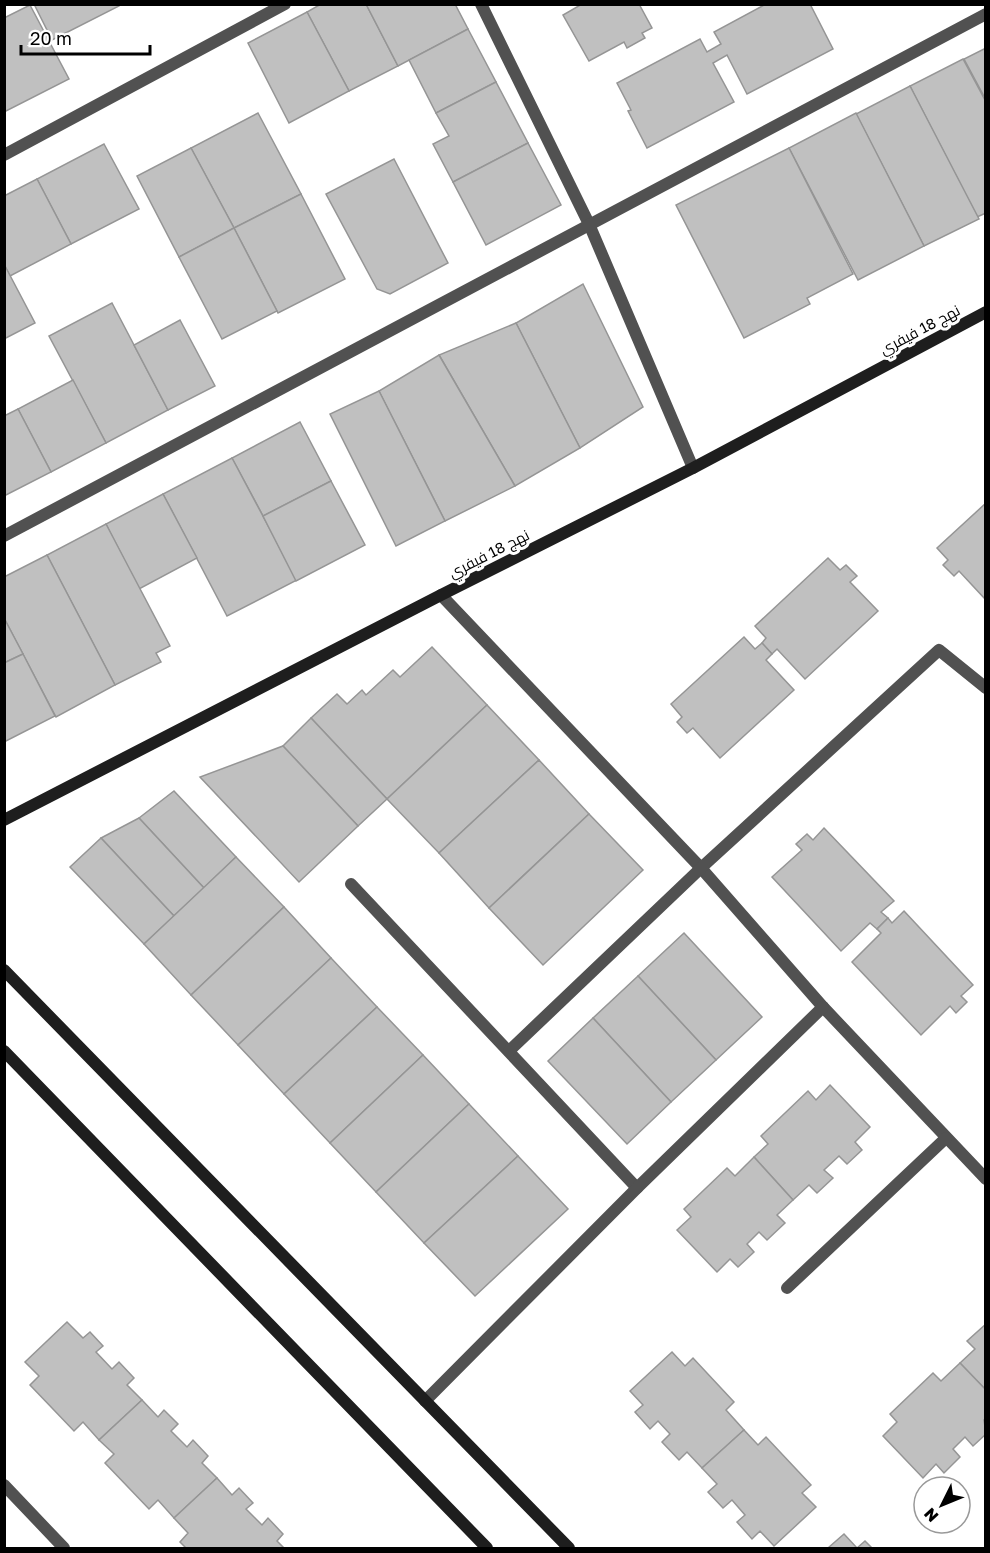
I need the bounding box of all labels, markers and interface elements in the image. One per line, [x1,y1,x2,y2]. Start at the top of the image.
scale bar [21,18,150,56]
text: 20 m [30,27,72,49]
street label: نهج 18 فيفري [876,300,965,361]
street label: نهج 18 فيفري [445,525,534,585]
north arrow [912,1475,972,1535]
text: N [920,1504,942,1527]

